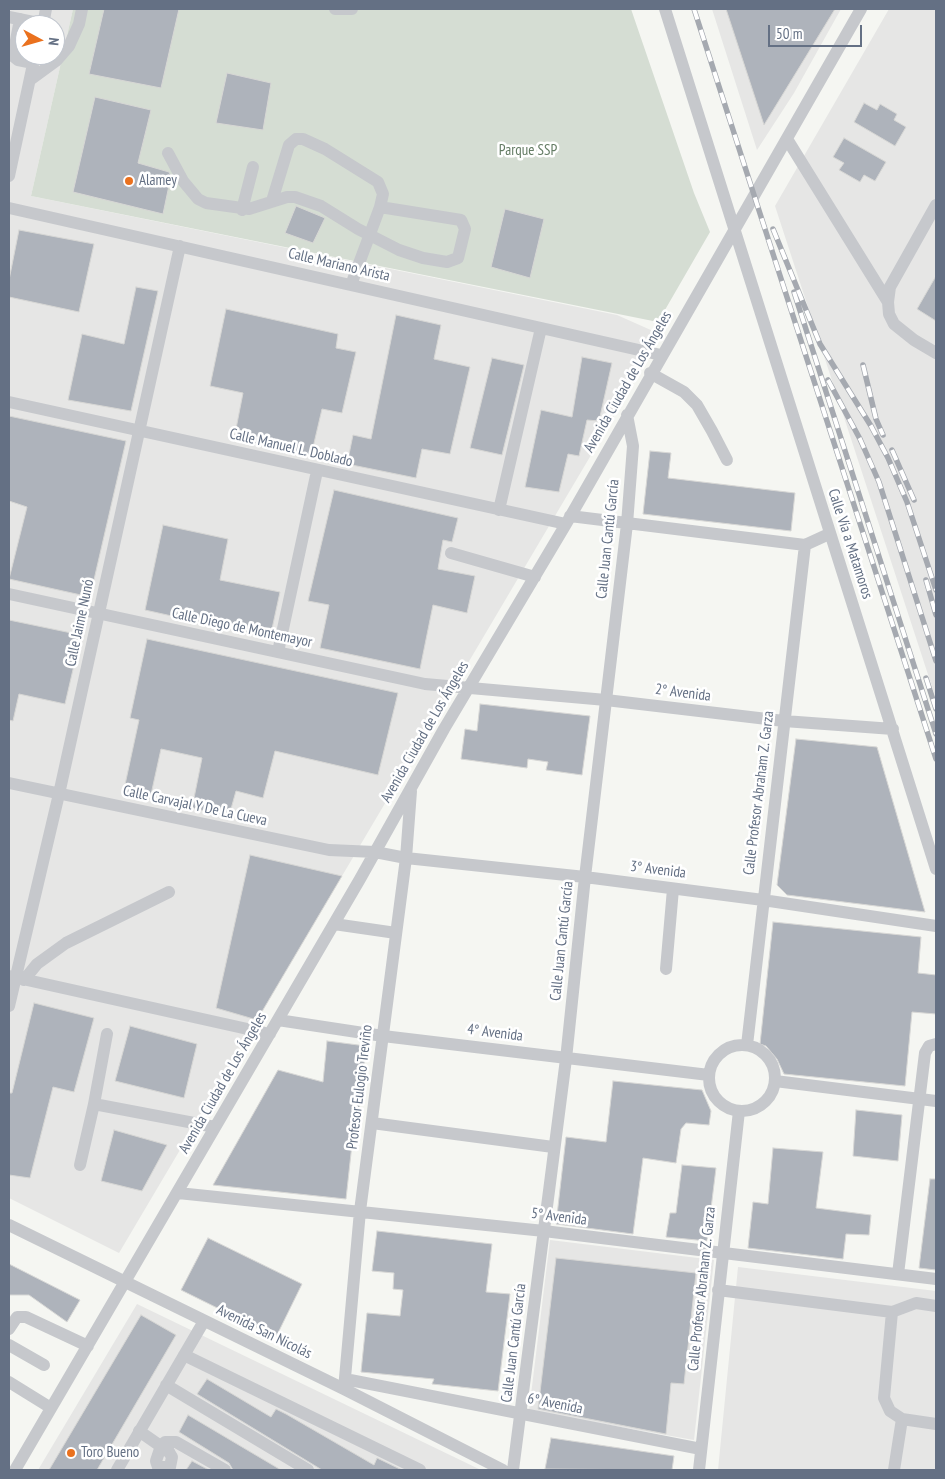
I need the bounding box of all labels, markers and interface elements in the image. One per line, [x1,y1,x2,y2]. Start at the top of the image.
north arrow [15,15,65,65]
scale bar [770,15,864,47]
text: 50 m [776,24,802,43]
text: N [45,37,63,46]
park label: Parque SSP [499,142,557,160]
place label: Alamey [139,172,177,190]
marker: Alamey [123,175,135,187]
street label: Calle Mariano Arista [286,245,392,285]
street label: Avenida Ciudad de Los Ángeles [580,308,676,456]
street label: Calle Manuel L. Doblado [228,425,354,471]
street label: Calle Juan Cantú García [593,478,623,600]
street label: Calle Vía a Matamoros [824,487,876,601]
street label: Calle Jaime Nunó [62,578,98,668]
street label: Calle Diego de Montemayor [170,604,314,652]
street label: Avenida Ciudad de Los Ángeles [377,658,473,806]
street label: 2° Avenida [654,681,712,705]
street label: Calle Profesor Abraham Z. Garza [740,710,778,876]
street label: Calle Carvajal Y De La Cueva [121,782,269,830]
street label: 3° Avenida [629,858,687,882]
street label: Calle Juan Cantú García [547,880,577,1002]
street label: Avenida Ciudad de Los Ángeles [175,1009,271,1157]
street label: 4° Avenida [466,1021,524,1045]
street label: Profesor Eulogio Treviño [343,1024,377,1150]
street label: 5° Avenida [530,1205,588,1229]
street label: Calle Profesor Abraham Z. Garza [684,1206,720,1372]
street label: Calle Juan Cantú García [498,1282,530,1404]
street label: Avenida San Nicolás [213,1301,315,1363]
street label: 6° Avenida [526,1390,584,1418]
place label: Toro Bueno [81,1444,139,1462]
marker: Toro Bueno [65,1447,77,1459]

